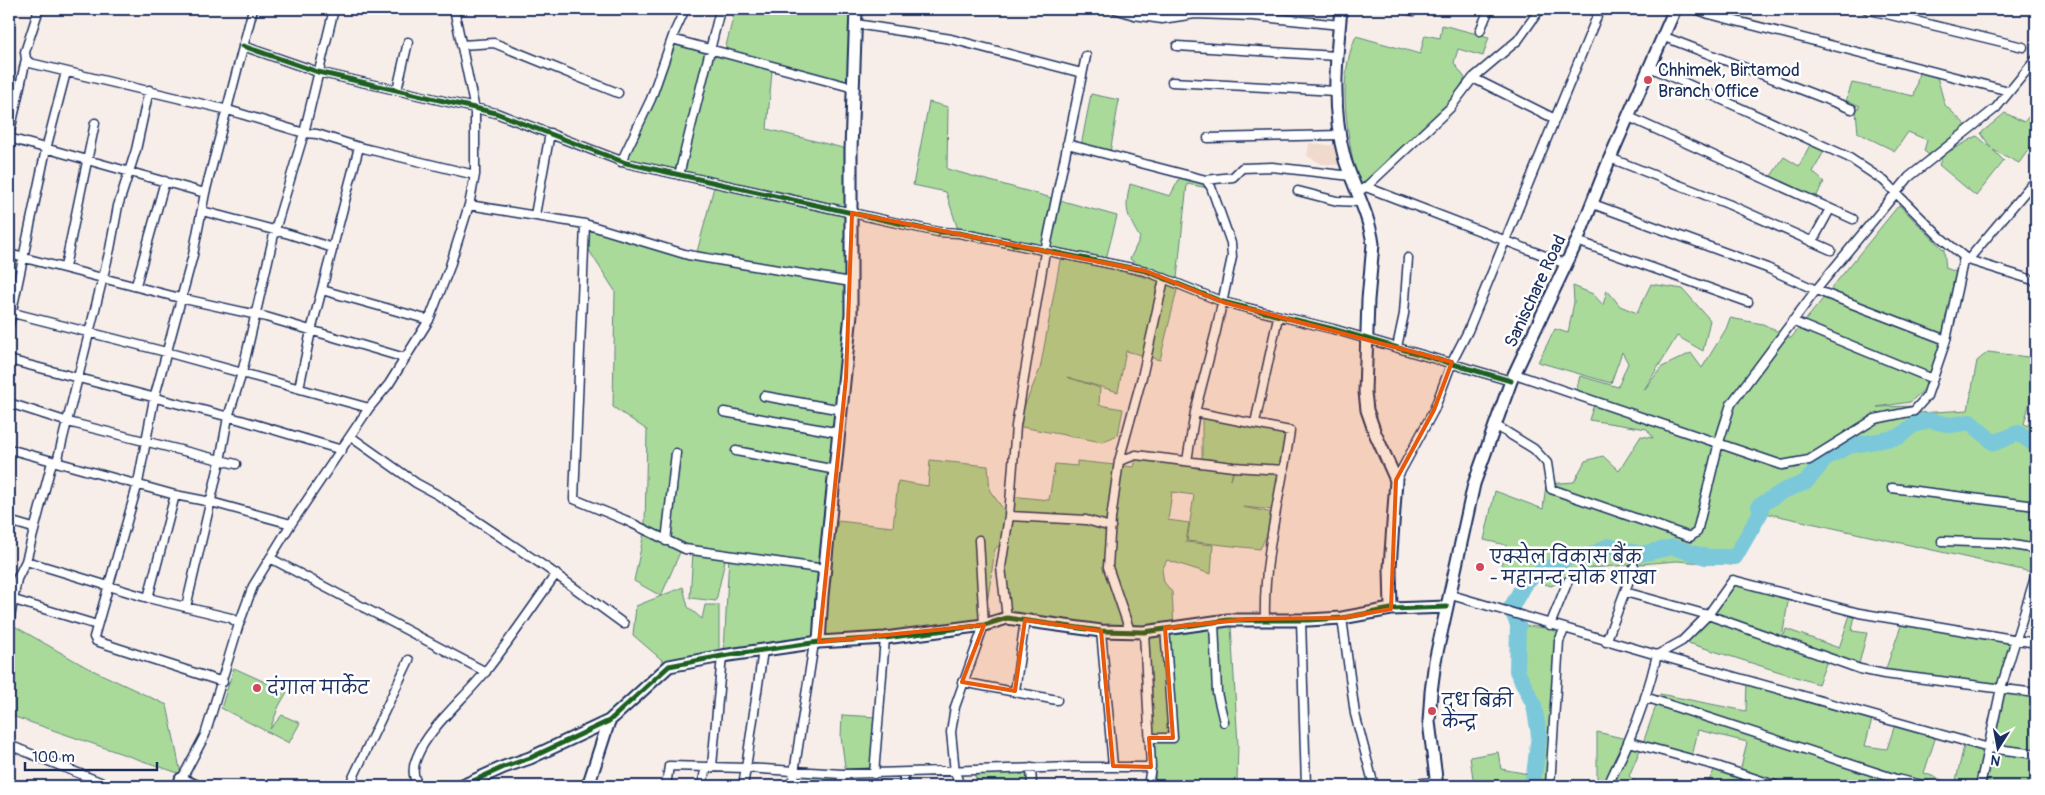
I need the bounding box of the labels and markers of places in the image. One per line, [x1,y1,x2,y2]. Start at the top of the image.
place label: Chhimek, Birtamod Branch Office [1658,59,1800,103]
marker: Chhimek, Birtamod Branch Office [1642,74,1654,86]
place label: एक्सेल विकास बैंक - महानन्द चोक शाखा [1489,541,1658,590]
marker: एक्सेल विकास बैंक - महानन्द चोक शाखा [1474,561,1486,573]
place label: दंगाल मार्केट [266,673,370,700]
marker: दंगाल मार्केट [251,682,263,694]
place label: दूध बिक्री केन्द्र [1441,687,1514,734]
marker: दूध बिक्री केन्द्र [1426,705,1438,717]

